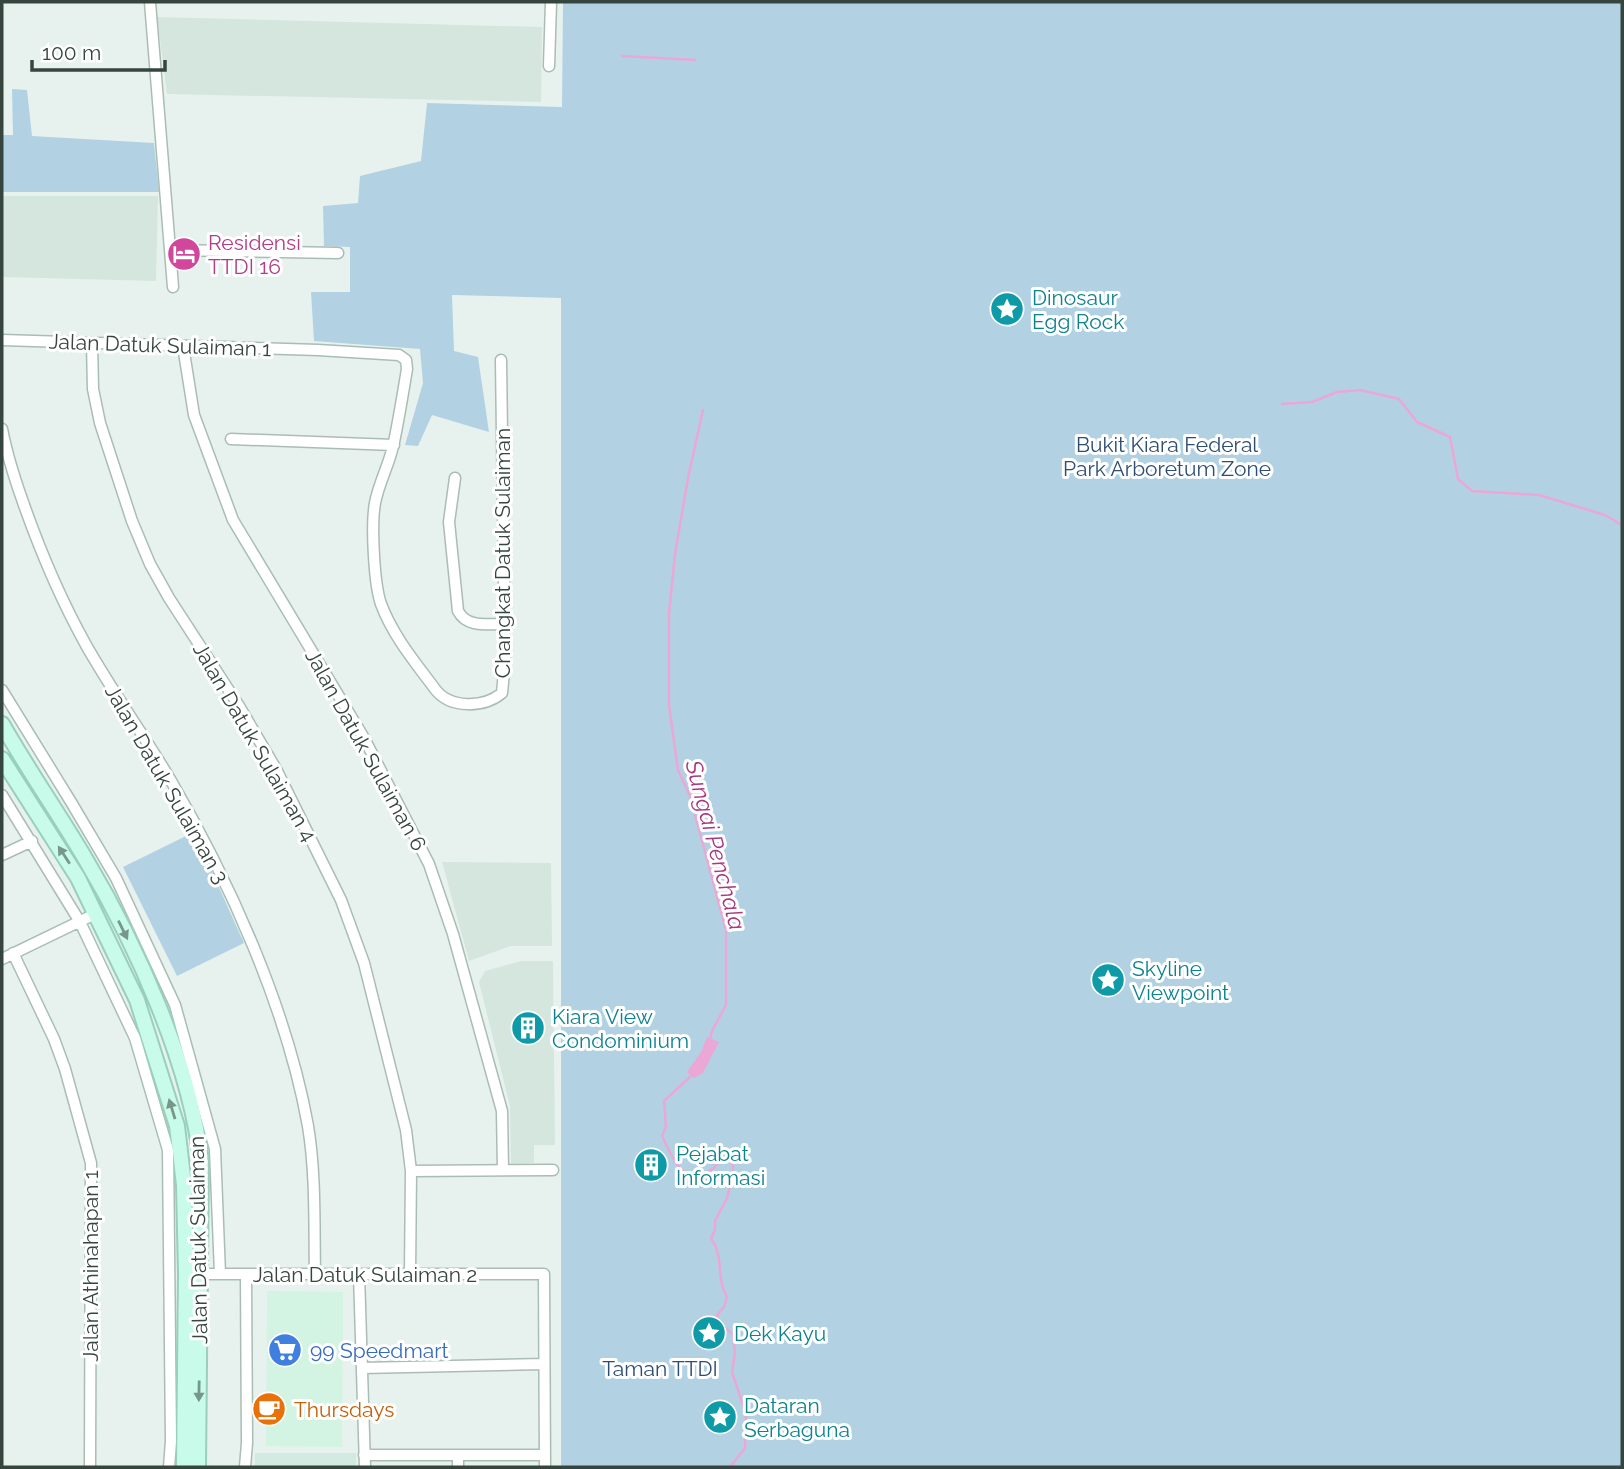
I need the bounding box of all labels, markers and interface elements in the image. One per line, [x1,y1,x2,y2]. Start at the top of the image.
scale bar [32,28,164,72]
text: 100 m [42,40,101,65]
place label: Residensi TTDI 16 [208,230,301,279]
hotel icon: Residensi TTDI 16 [165,235,203,273]
place label: Dinosaur Egg Rock [1032,285,1124,334]
place icon: Dinosaur Egg Rock [988,290,1026,328]
street label: Jalan Datuk Sulaiman 1 [48,329,272,361]
street label: Changkat Datuk Sulaiman [490,428,515,678]
park label: Bukit Kiara Federal Park Arboretum Zone [1063,432,1271,481]
street label: Jalan Datuk Sulaiman 4 [188,638,322,846]
street label: Jalan Datuk Sulaiman 6 [300,645,432,855]
street label: Jalan Datuk Sulaiman 3 [100,680,234,888]
water label: Sungai Penchala [680,756,752,933]
one-way arrow [57,846,70,865]
one-way arrow [117,920,128,940]
place label: Skyline Viewpoint [1132,956,1229,1005]
place icon: Skyline Viewpoint [1089,961,1127,999]
place label: Kiara View Condominium [552,1004,689,1053]
building icon: Kiara View Condominium [509,1009,547,1047]
one-way arrow [166,1098,176,1119]
street label: Jalan Datuk Sulaiman [184,1136,212,1344]
place label: Pejabat Informasi [676,1141,765,1190]
building icon: Pejabat Informasi [632,1146,670,1184]
street label: Jalan Athinahapan 1 [78,1170,103,1362]
street label: Jalan Datuk Sulaiman 2 [253,1262,477,1287]
place icon: Dek Kayu [690,1314,728,1352]
place label: Dek Kayu [734,1321,826,1346]
supermarket icon: 99 Speedmart [266,1331,304,1369]
place label: 99 Speedmart [310,1338,449,1363]
park label: Taman TTDI [602,1356,718,1381]
one-way arrow [193,1380,205,1402]
cafe icon: Thursdays [250,1390,288,1428]
place label: Dataran Serbaguna [744,1393,850,1442]
place label: Thursdays [294,1397,394,1422]
place icon: Dataran Serbaguna [701,1398,739,1436]

